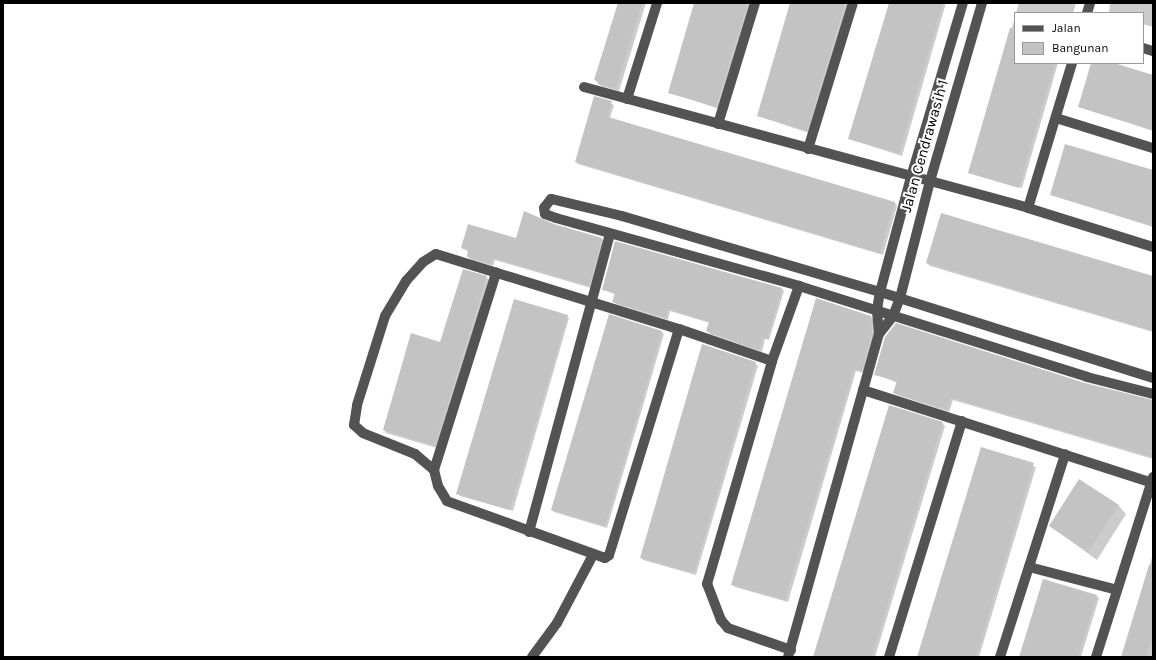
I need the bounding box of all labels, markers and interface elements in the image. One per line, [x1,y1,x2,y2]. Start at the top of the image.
legend [1014,12,1144,64]
text: Jalan [1052,21,1081,35]
text: Bangunan [1052,41,1108,55]
street label: Jalan Cendrawasih 1 [897,78,953,214]

